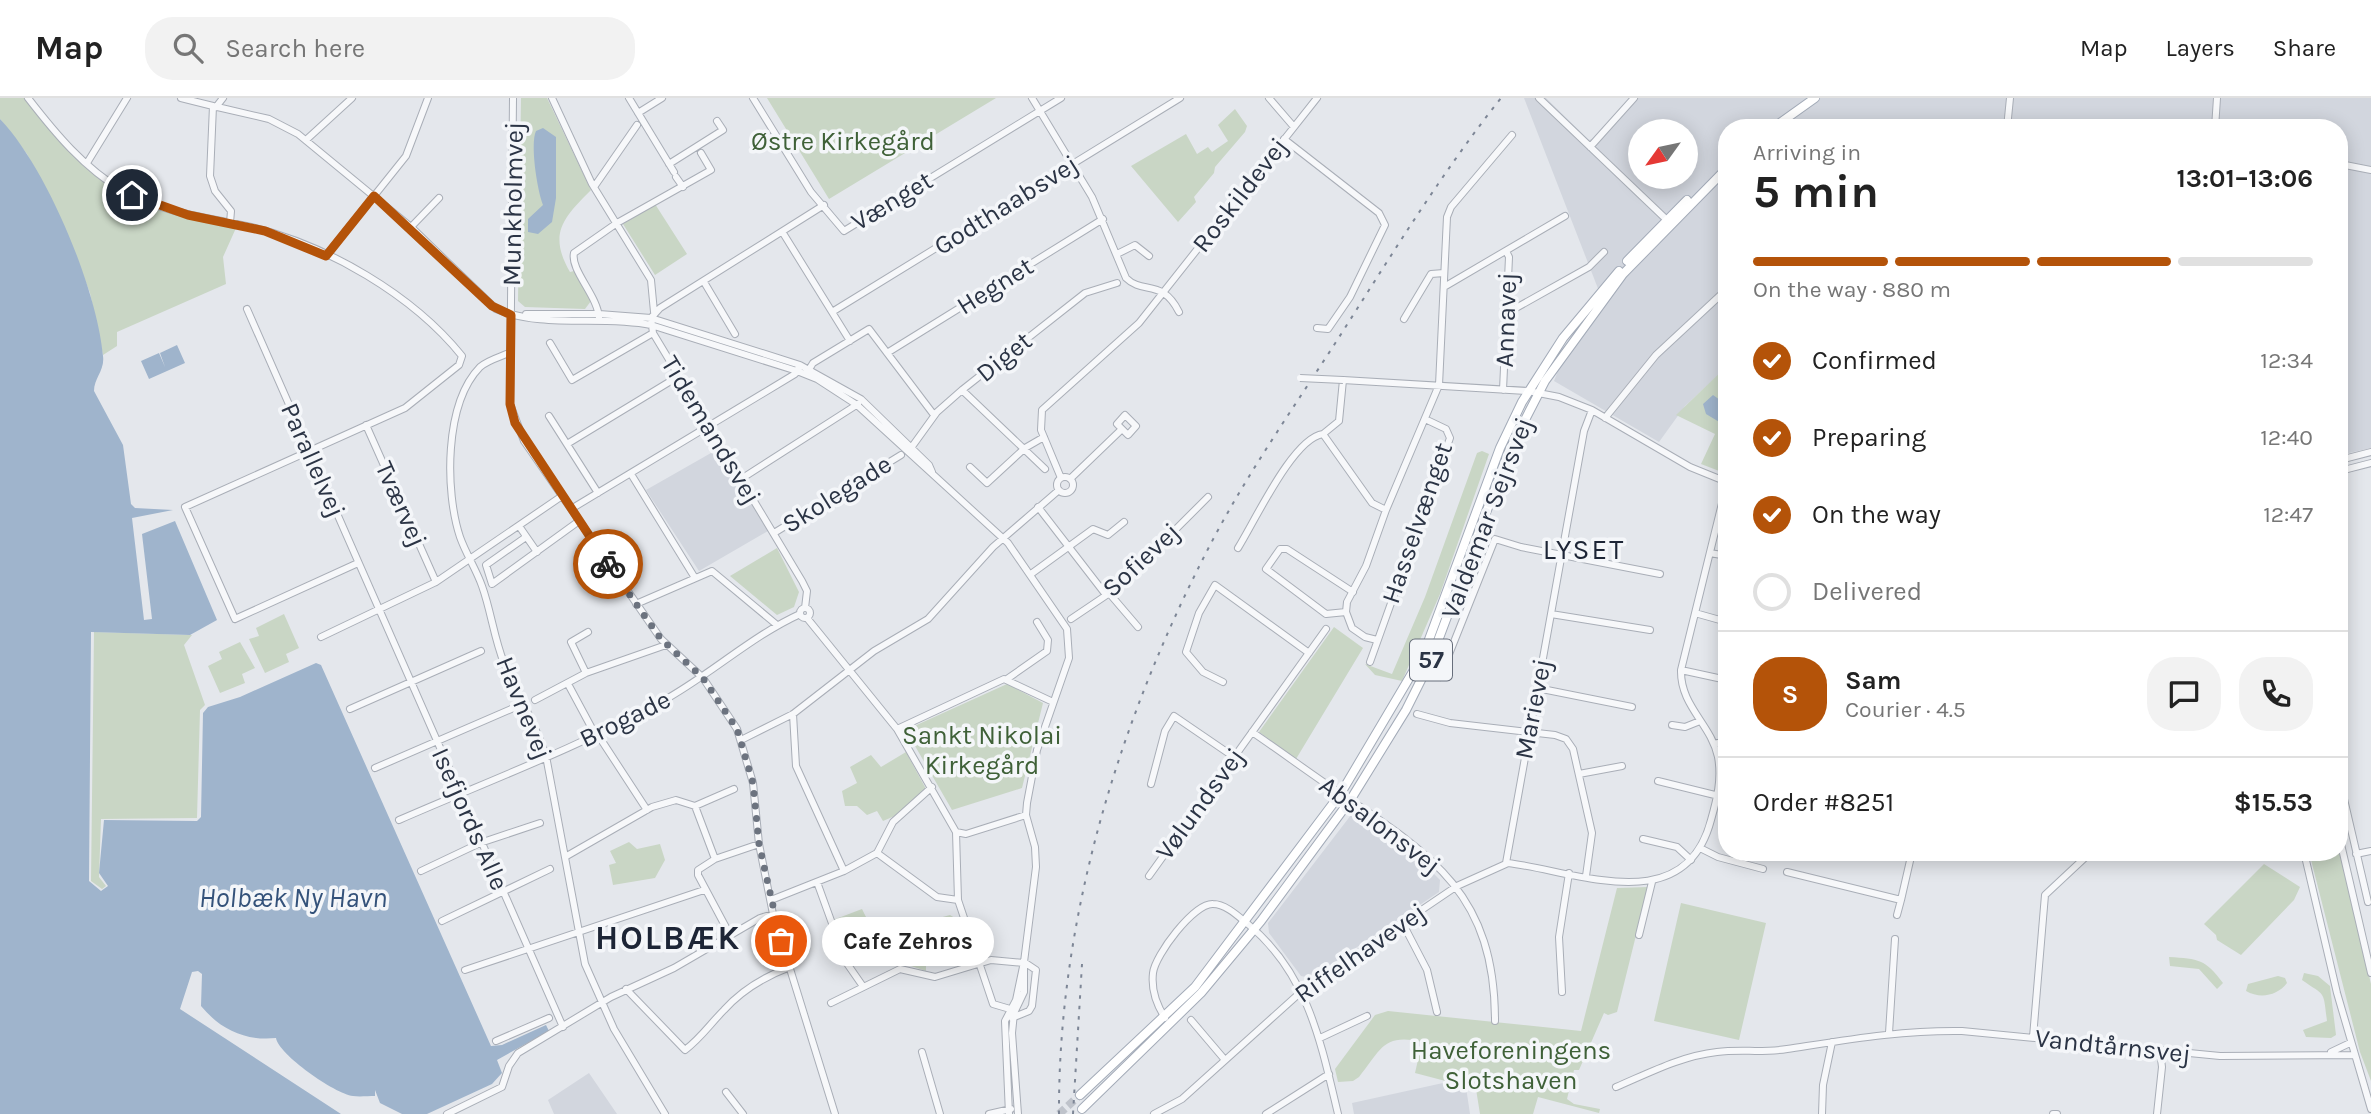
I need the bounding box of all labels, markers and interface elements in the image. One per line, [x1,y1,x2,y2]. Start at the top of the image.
search box [145,17,635,80]
text: Map [35,29,103,67]
icon: search [169,29,207,67]
text: Search here [225,33,365,64]
text: Map [2080,34,2128,62]
text: Layers [2166,34,2235,62]
text: Share [2273,34,2336,62]
north arrow [1628,119,1698,189]
map controls [1628,119,1698,189]
street label: Munkholmvej [496,122,530,286]
park label: Østre Kirkegård [751,126,935,157]
street label: Roskildevej [1186,132,1294,258]
text: Arriving in [1753,139,1861,166]
street label: Godthaabsvej [928,148,1084,262]
text: 13:01–13:06 [2177,163,2313,194]
pin [102,165,162,225]
street label: Vænget [846,165,938,237]
text: 5 min [1753,165,1879,219]
icon: home [113,176,151,214]
street label: Hegnet [951,250,1039,321]
street label: Annavej [1489,272,1523,368]
text: On the way · 880 m [1753,276,1951,303]
street label: Diget [970,325,1038,389]
icon: check [1753,342,1791,380]
text: Confirmed [1812,345,1937,376]
text: 12:34 [2260,347,2313,374]
street label: Tidemandsvej [655,350,767,510]
street label: Parallelvej [274,398,352,522]
street label: Valdemar Sejrsvej [1434,413,1540,623]
icon: check [1753,419,1791,457]
text: Preparing [1812,422,1926,453]
text: 12:40 [2260,424,2313,451]
street label: Hasselvænget [1375,438,1459,608]
street label: Skolegade [777,448,897,540]
street label: Tværvej [369,457,433,551]
icon: check [1753,496,1791,534]
text: On the way [1812,499,1941,530]
text: 12:47 [2263,501,2313,528]
street label: Sofievej [1096,516,1186,604]
courier [573,529,643,599]
district label: LYSET [1543,533,1625,566]
icon: bike [589,545,627,583]
text: Delivered [1812,576,1922,607]
road number: 57 [1410,640,1452,680]
street label: Havnevej [489,652,559,764]
street label: Marievej [1508,656,1558,762]
button: chat [2147,657,2221,731]
button: phone [2239,657,2313,731]
text: Sam [1845,665,1901,696]
text: S [1782,679,1798,710]
street label: Brogade [574,684,676,754]
text: Courier · 4.5 [1845,696,1966,723]
park label: Sankt Nikolai Kirkegård [902,720,1062,781]
street label: Vølundsvej [1149,742,1251,866]
street label: Isefjords Alle [425,743,515,895]
street label: Absalonsvej [1313,769,1447,881]
text: Order #8251 [1753,787,1894,818]
text: $15.53 [2234,787,2313,818]
water label: Holbæk Ny Havn [199,881,387,914]
street label: Riffelhavevej [1288,896,1432,1010]
pin [751,911,811,971]
callout: Cafe Zehros [823,916,994,966]
district label: HOLBÆK [595,919,741,957]
icon: bag [762,922,800,960]
text: Cafe Zehros [843,928,973,955]
street label: Vandtårnsvej [2033,1022,2193,1070]
park label: Haveforeningens Slotshaven [1411,1035,1611,1096]

